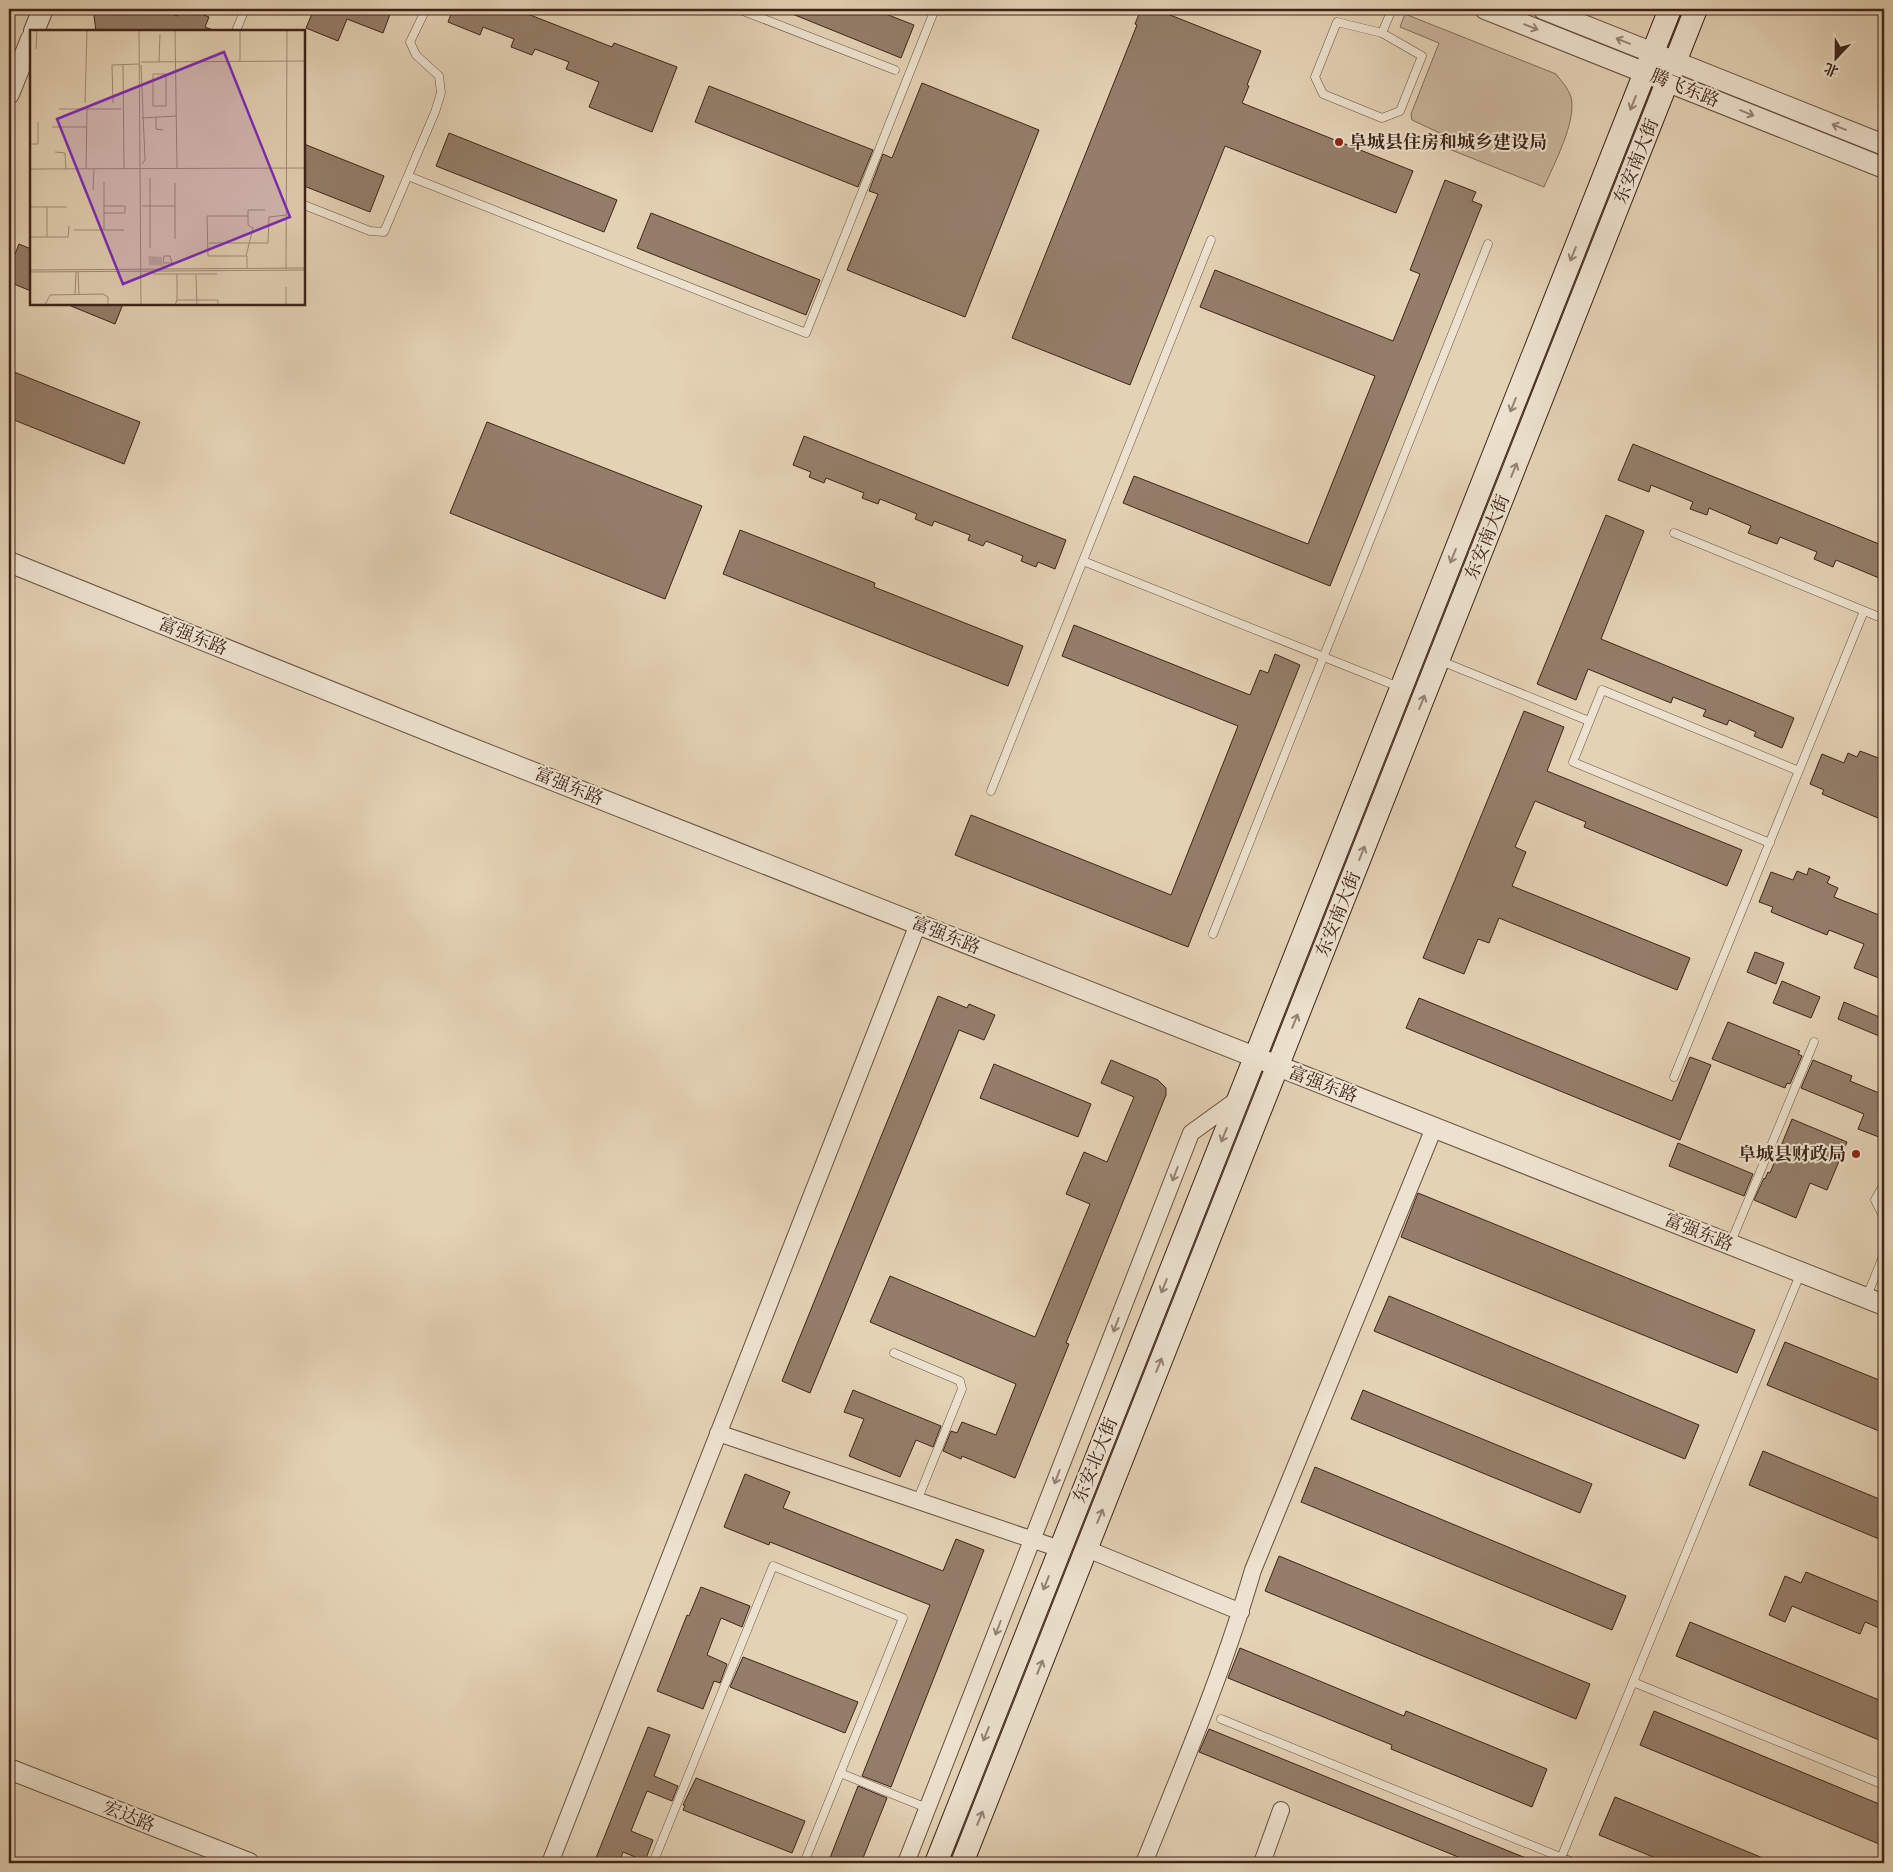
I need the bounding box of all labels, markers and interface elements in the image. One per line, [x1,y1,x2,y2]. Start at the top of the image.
one-way arrow [1523,23,1538,32]
inset map [30,30,305,305]
north arrow [1810,32,1860,82]
one-way arrow [1616,36,1631,45]
text: 北 [1821,58,1841,81]
street label: 腾飞东路 [1647,63,1723,114]
one-way arrow [1627,95,1637,110]
one-way arrow [1739,109,1754,118]
street label: 东安南大街 [1608,115,1665,208]
one-way arrow [1832,122,1847,131]
place label: 阜城县住房和城乡建设局 [1349,130,1547,155]
marker: 阜城县住房和城乡建设局 [1333,136,1345,148]
one-way arrow [1567,246,1577,261]
one-way arrow [1508,397,1517,412]
one-way arrow [1510,463,1519,478]
street label: 东安南大街 [1459,491,1516,584]
one-way arrow [1448,548,1457,563]
street label: 富强东路 [155,611,231,662]
one-way arrow [1417,695,1427,710]
street label: 富强东路 [531,761,607,812]
one-way arrow [1358,846,1367,861]
street label: 东安南大街 [1310,868,1367,961]
street label: 富强东路 [908,910,984,961]
one-way arrow [1291,1014,1301,1029]
street label: 富强东路 [1285,1060,1361,1109]
one-way arrow [1219,1126,1228,1142]
place label: 阜城县财政局 [1738,1142,1846,1167]
marker: 阜城县财政局 [1850,1148,1862,1160]
one-way arrow [1170,1166,1180,1181]
street label: 富强东路 [1661,1207,1737,1258]
one-way arrow [1159,1278,1168,1293]
one-way arrow [1111,1317,1120,1333]
one-way arrow [1156,1357,1165,1372]
street label: 东安北大街 [1067,1414,1124,1507]
one-way arrow [1052,1469,1061,1484]
one-way arrow [1095,1509,1105,1524]
one-way arrow [1041,1575,1050,1590]
one-way arrow [993,1620,1002,1635]
one-way arrow [1036,1660,1045,1675]
one-way arrow [981,1727,990,1742]
street label: 宏达路 [99,1795,159,1838]
one-way arrow [976,1811,985,1826]

